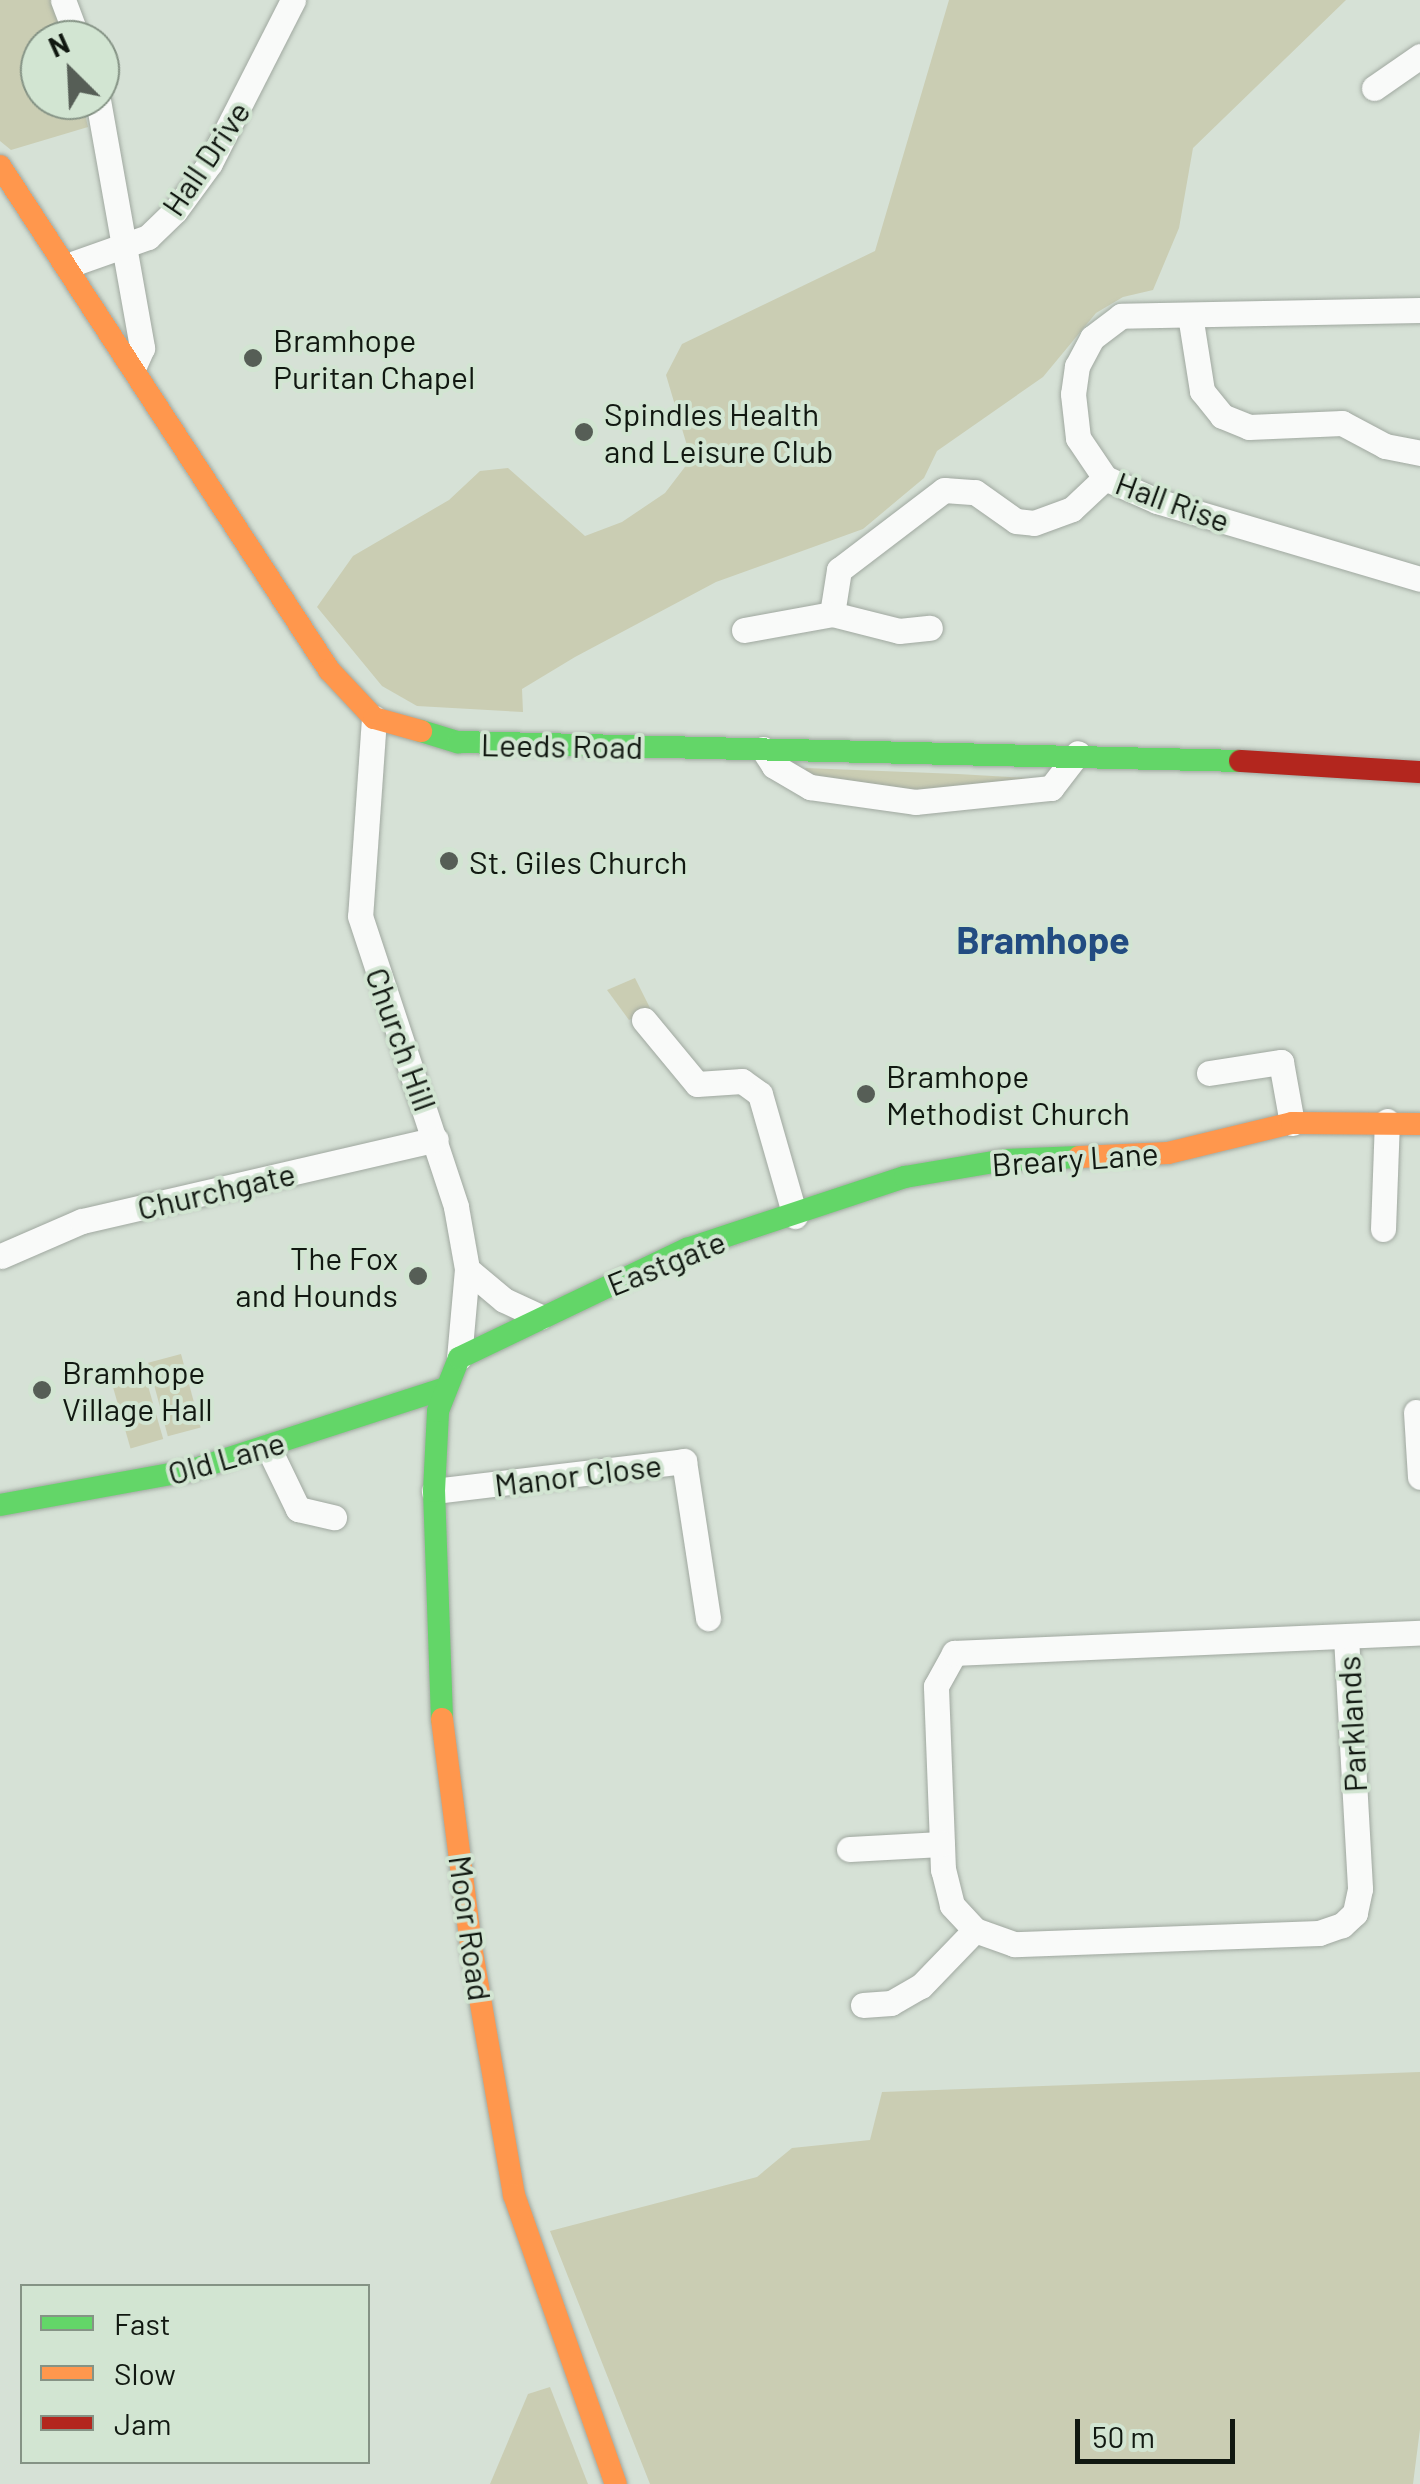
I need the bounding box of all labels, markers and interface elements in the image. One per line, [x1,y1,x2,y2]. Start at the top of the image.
north arrow [20,20,120,120]
text: N [43,25,74,64]
street label: Hall Drive [153,94,257,222]
place label: Bramhope Puritan Chapel [273,321,475,396]
marker: Bramhope Puritan Chapel [242,347,264,369]
place label: Spindles Health and Leisure Club [604,395,834,470]
marker: Spindles Health and Leisure Club [573,421,595,443]
street label: Hall Rise [1111,463,1235,539]
street label: Leeds Road [481,724,643,766]
place label: St. Giles Church [469,842,688,880]
marker: St. Giles Church [438,850,460,872]
district label: Bramhope [956,917,1130,963]
street label: Church Hill [358,962,446,1116]
place label: Bramhope Methodist Church [886,1057,1130,1132]
marker: Bramhope Methodist Church [855,1083,877,1105]
street label: Breary Lane [990,1133,1160,1183]
street label: Churchgate [133,1153,299,1227]
street label: Eastgate [601,1221,731,1303]
place label: The Fox and Hounds [235,1239,398,1314]
marker: The Fox and Hounds [407,1265,429,1287]
place label: Bramhope Village Hall [62,1353,213,1428]
marker: Bramhope Village Hall [31,1379,53,1401]
street label: Old Lane [163,1422,289,1492]
street label: Manor Close [492,1445,664,1503]
street label: Parklands [1328,1655,1374,1793]
street label: Moor Road [442,1853,500,2003]
legend [20,2284,370,2464]
text: Fast [114,2305,171,2341]
text: Slow [114,2355,176,2391]
scale bar [1080,2399,1240,2461]
text: Jam [114,2405,171,2441]
text: 50 m [1092,2418,1155,2454]

